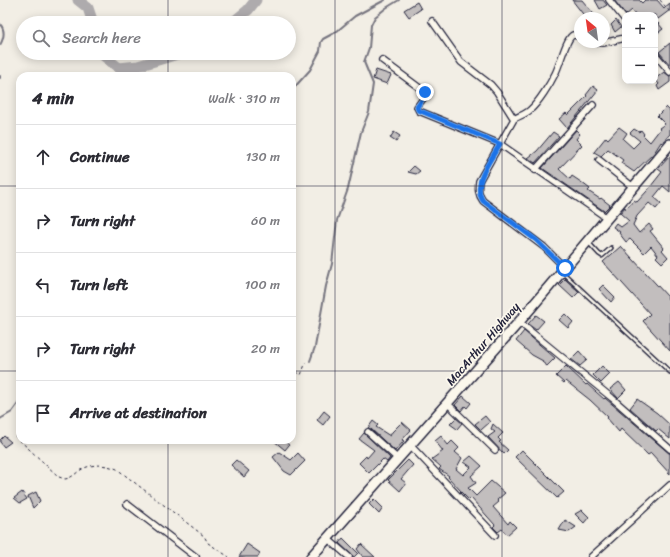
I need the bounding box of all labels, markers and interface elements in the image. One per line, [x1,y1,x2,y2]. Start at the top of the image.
north arrow [574,12,610,48]
map controls [622,12,658,84]
button: + [622,12,658,48]
search box [16,16,296,60]
text: Search here [62,25,141,51]
icon: search [30,27,52,49]
button: − [622,48,658,84]
text: 4 min [32,83,74,113]
route end [416,83,434,101]
text: Walk · 310 m [208,87,280,110]
text: Continue [70,144,130,170]
text: 130 m [246,145,280,168]
icon: ahead [32,146,54,168]
text: Turn right [70,208,135,234]
text: 60 m [251,209,280,232]
icon: right [32,210,54,232]
route start [556,259,574,277]
text: Turn left [70,272,128,298]
text: 100 m [245,273,280,296]
icon: left [32,274,54,296]
street label: MacArthur Highway [440,297,526,391]
text: Turn right [70,336,135,362]
text: 20 m [251,337,280,360]
icon: right [32,338,54,360]
text: Arrive at destination [70,400,207,426]
icon: arrive [32,402,54,424]

